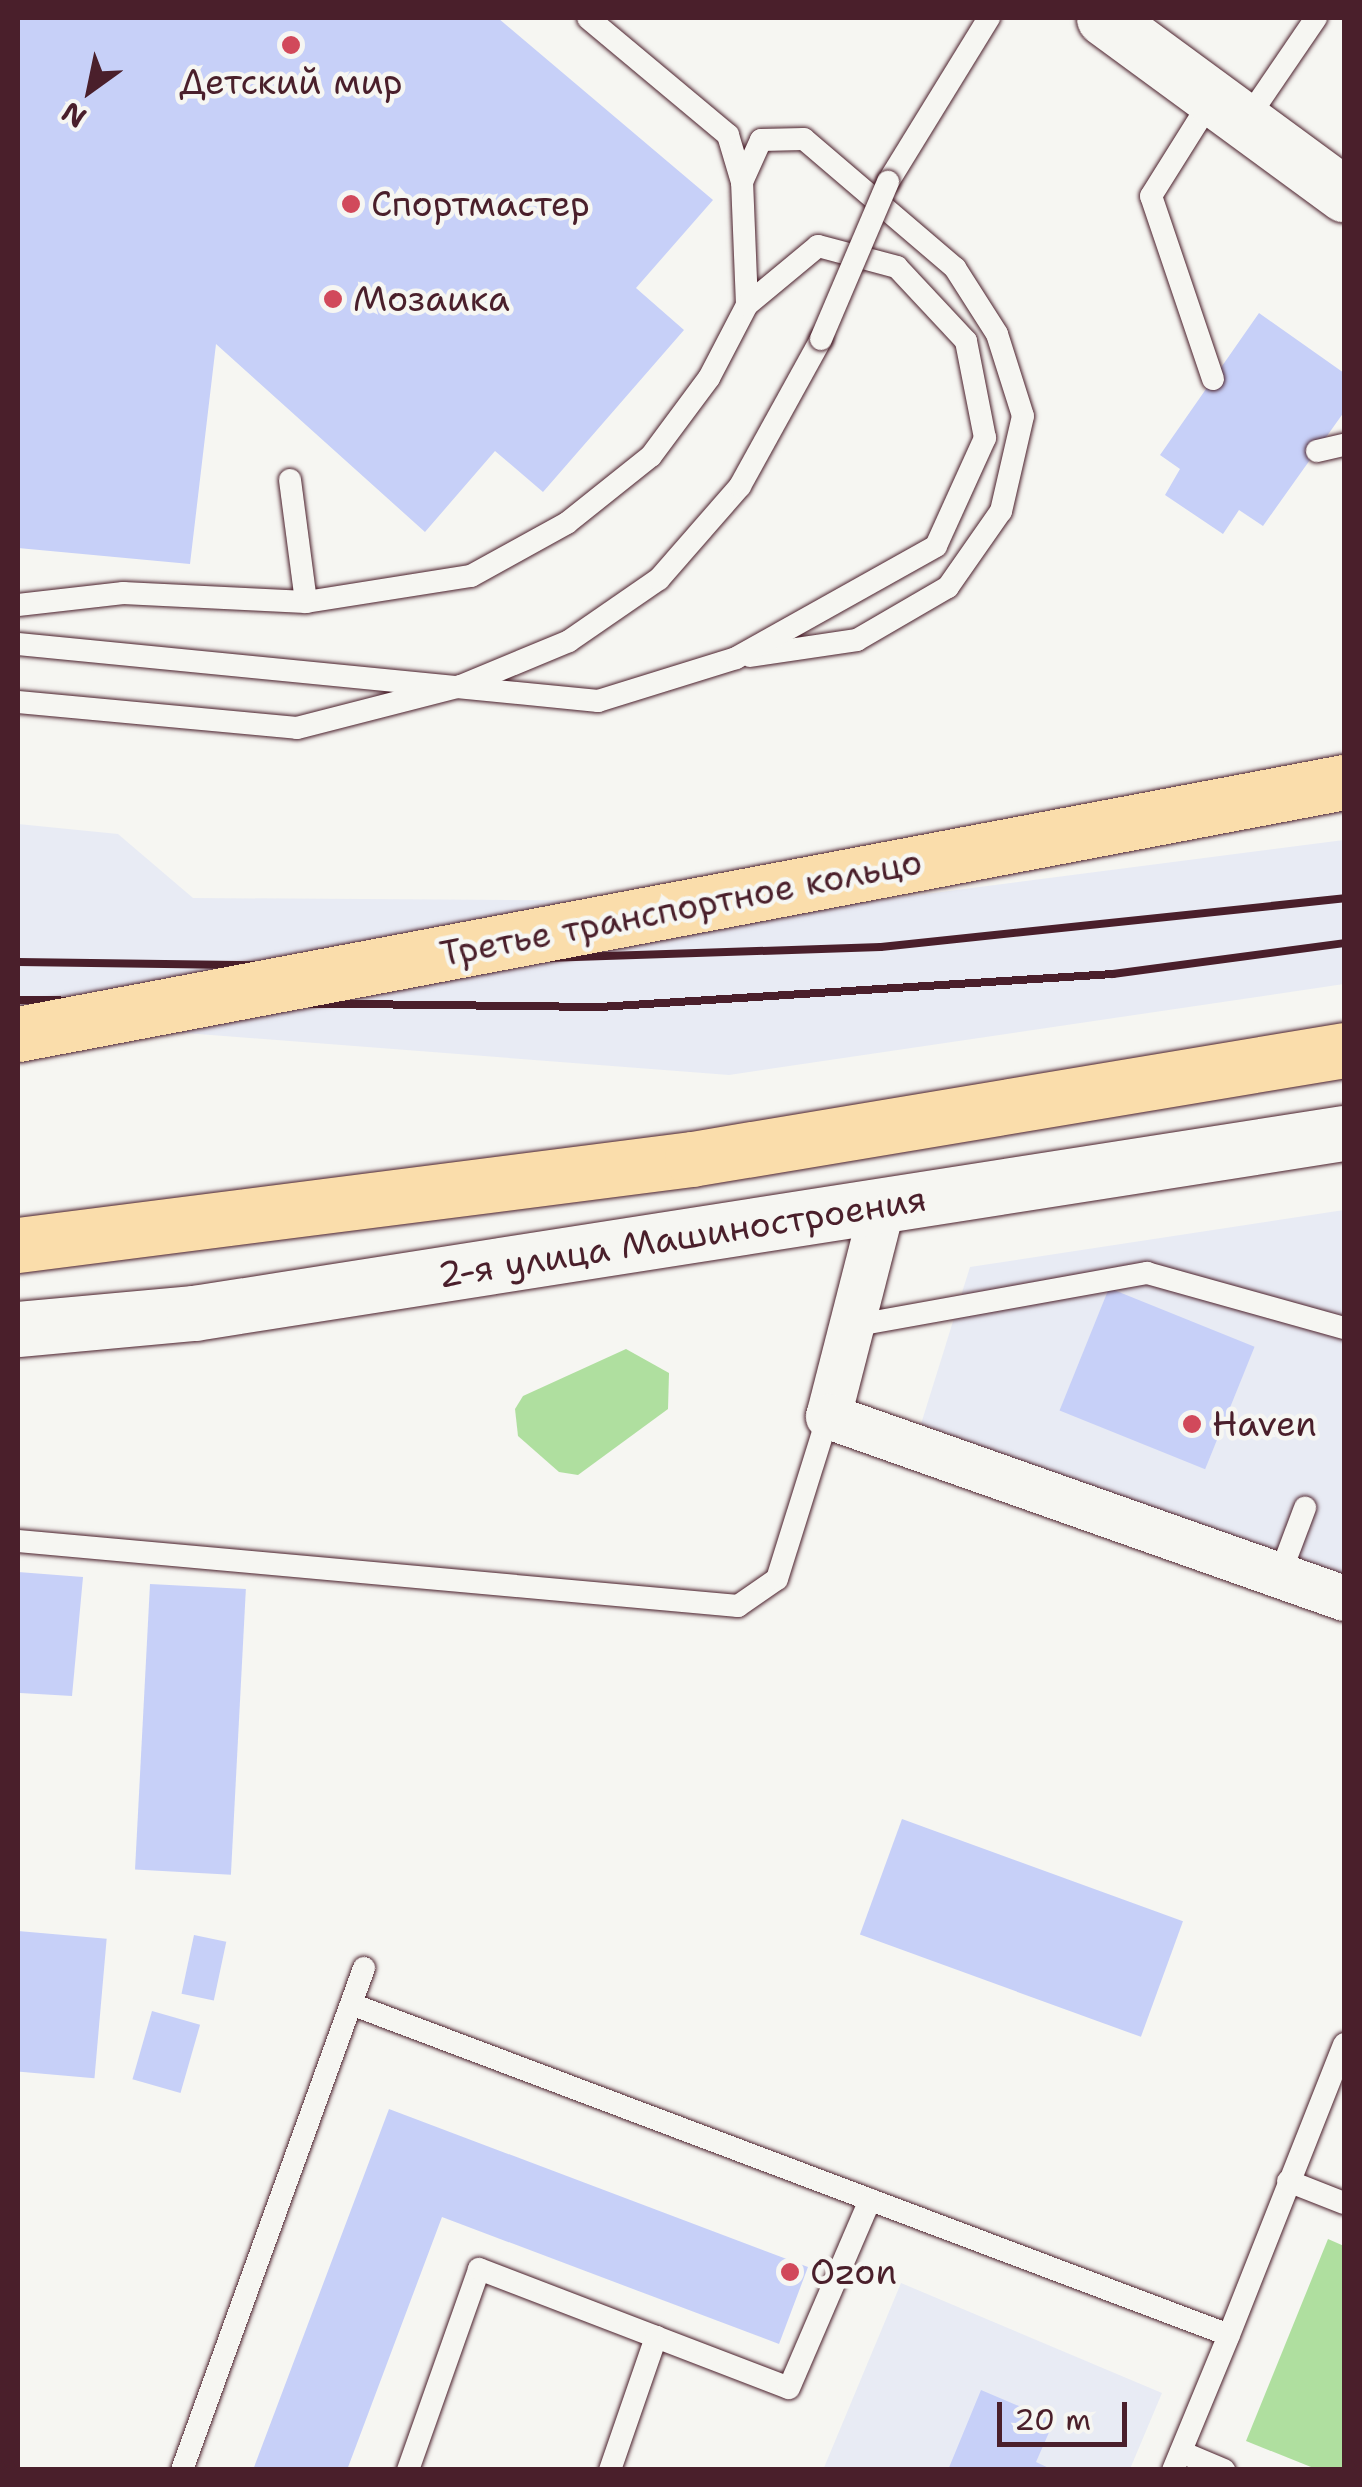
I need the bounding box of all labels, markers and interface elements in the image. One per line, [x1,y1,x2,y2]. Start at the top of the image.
marker: Детский мир [280,34,302,56]
north arrow [40,40,140,140]
place label: Детский мир [179,61,403,103]
text: N [54,93,93,137]
place label: Спортмастер [371,183,590,225]
marker: Спортмастер [340,193,362,215]
place label: Мозаика [353,278,510,320]
marker: Мозаика [322,288,344,310]
street label: Третье транспортное кольцо [436,841,926,975]
street label: 2-я улица Машиностроения [435,1178,929,1296]
place label: Haven [1212,1403,1317,1445]
marker: Haven [1181,1413,1203,1435]
place label: Ozon [810,2251,897,2293]
marker: Ozon [779,2261,801,2283]
scale bar [1002,2382,1132,2444]
text: 20 m [1014,2399,1091,2440]

